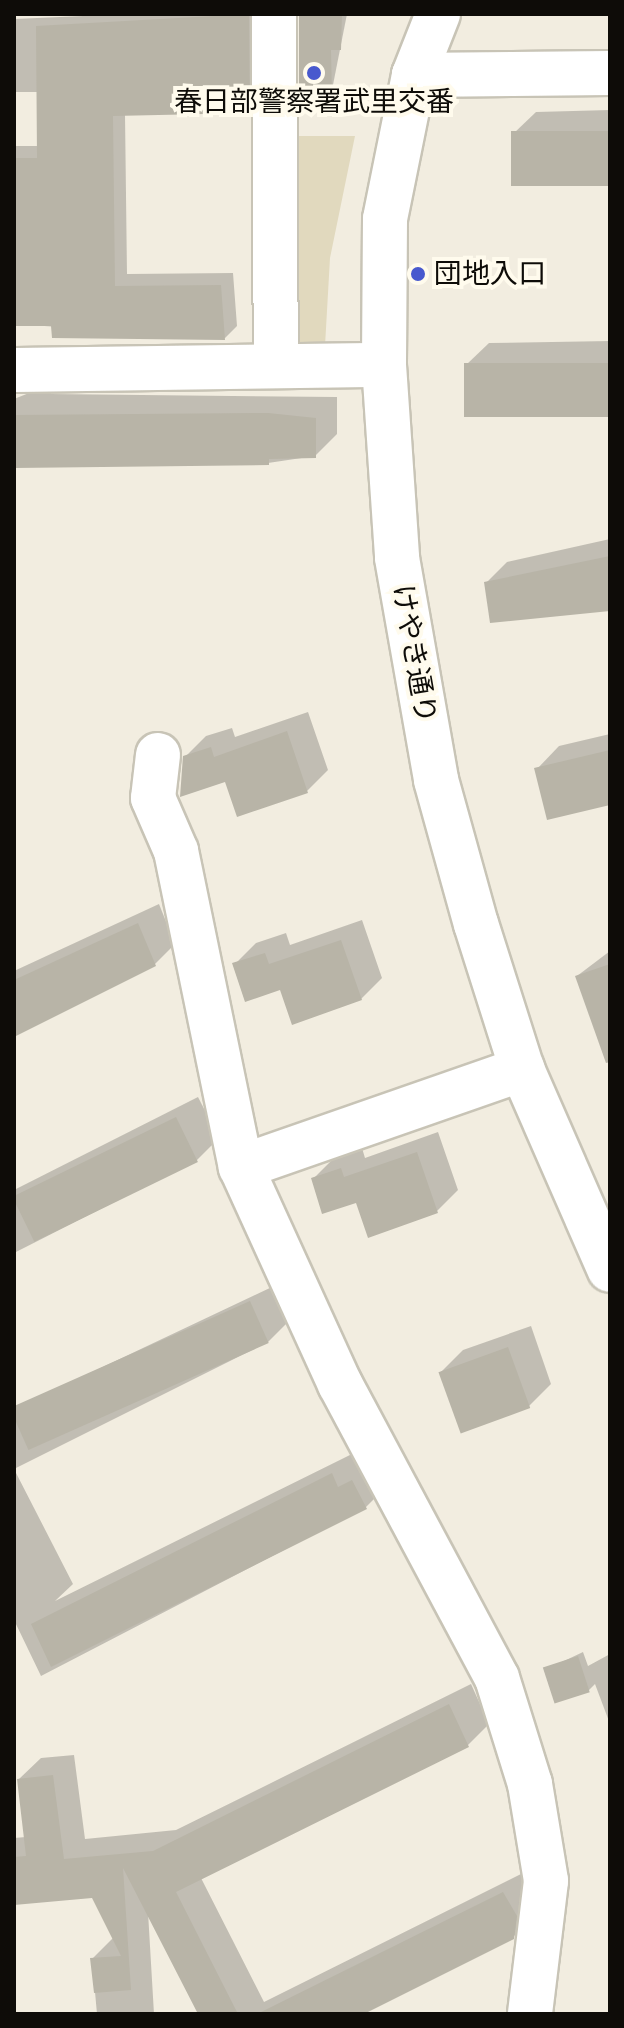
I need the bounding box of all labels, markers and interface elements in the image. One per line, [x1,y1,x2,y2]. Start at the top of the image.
marker: 春日部警察署武里交番 [305,64,323,82]
place label: 春日部警察署武里交番 [174,85,454,119]
place label: 団地入口 [434,257,546,291]
marker: 団地入口 [409,265,427,283]
street label: けやき通り [385,582,443,726]

